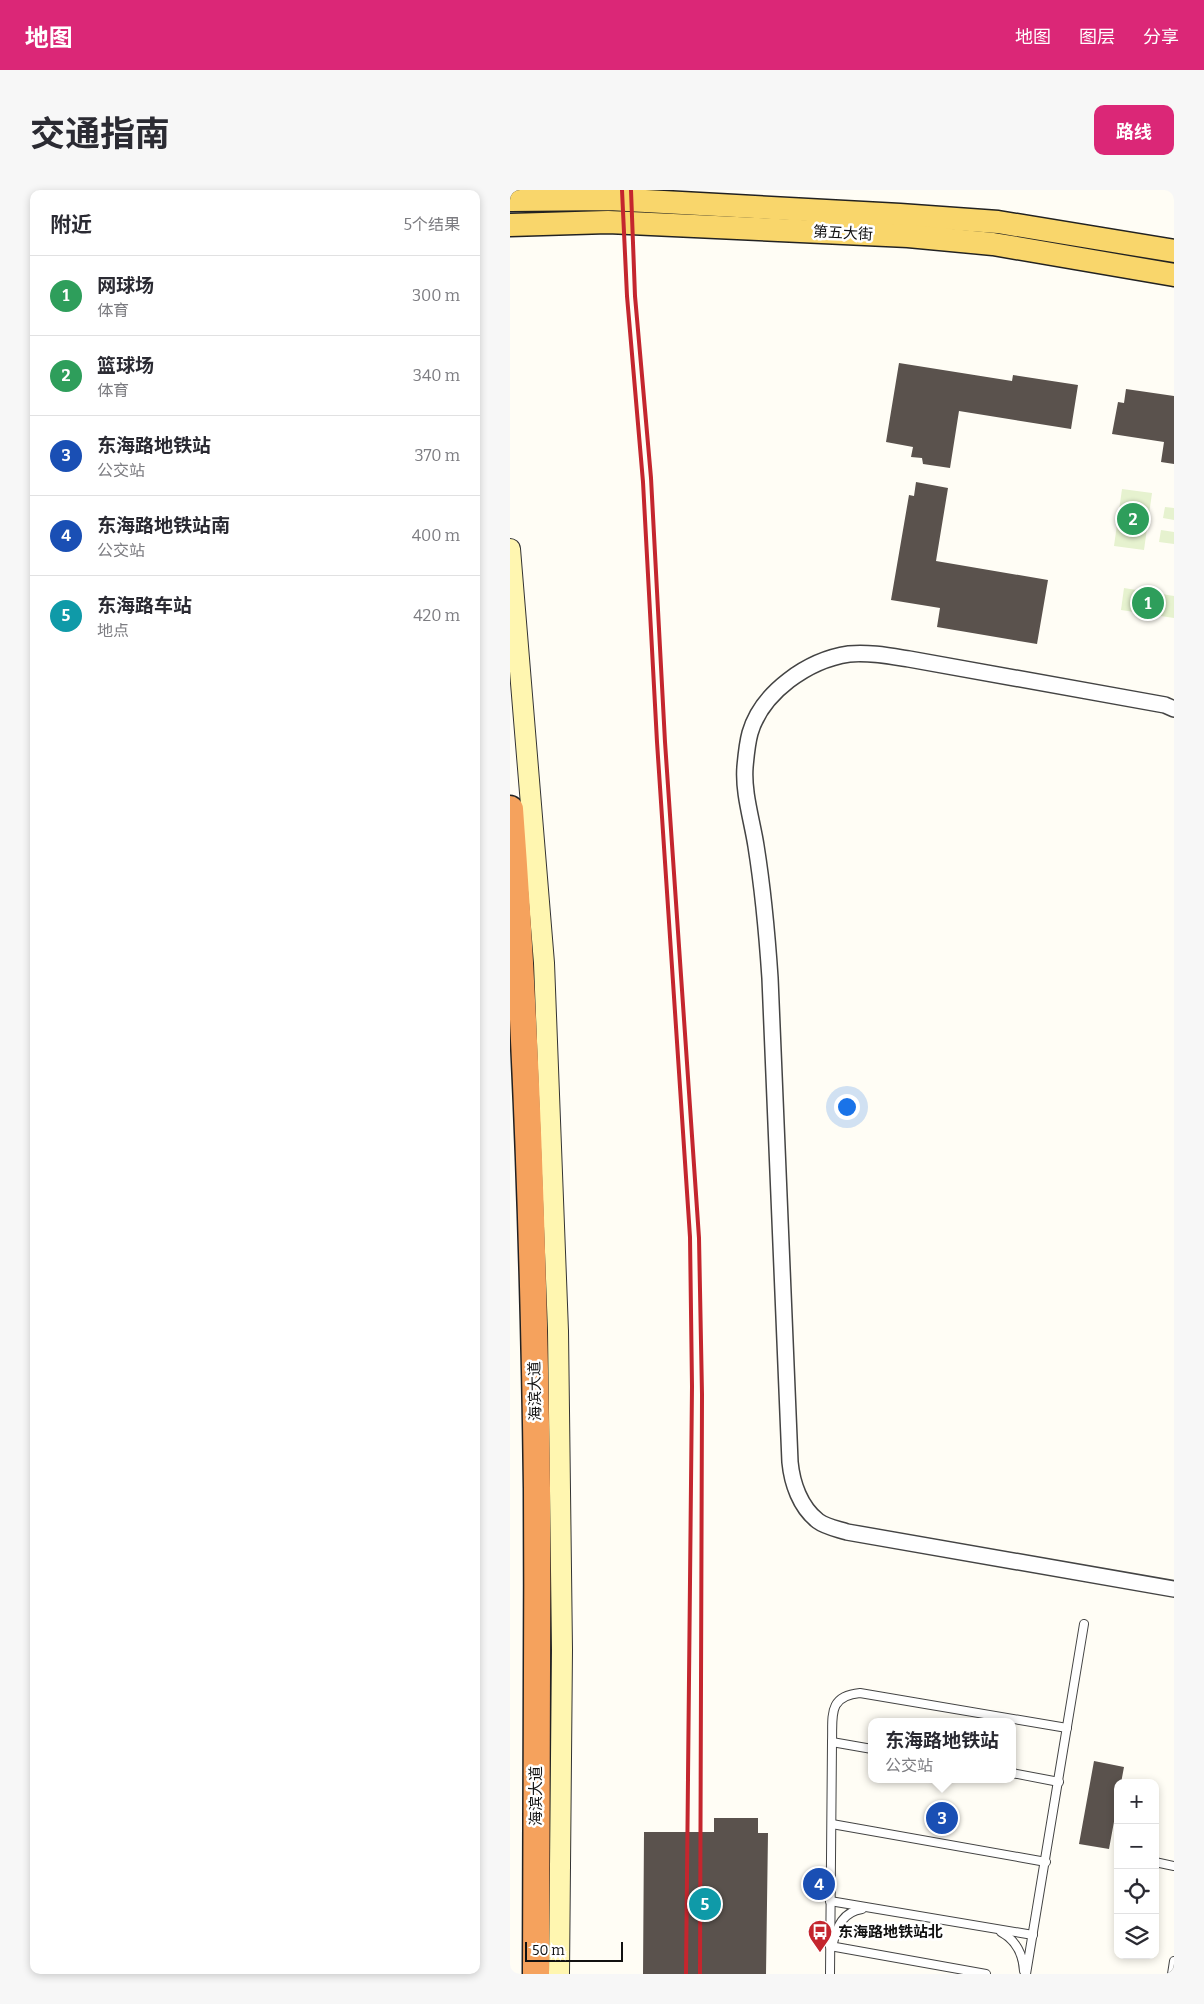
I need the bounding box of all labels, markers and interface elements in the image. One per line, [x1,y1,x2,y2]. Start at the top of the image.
text: 地图 [25,24,73,52]
text: 地图 [1015,26,1051,48]
text: 图层 [1079,26,1115,48]
text: 分享 [1143,26,1179,48]
button: 路线 [1094,105,1174,155]
text: 交通指南 [30,113,170,155]
text: 附近 [50,212,92,238]
text: 5个结果 [403,215,460,234]
street label: 第五大街 [813,222,873,244]
text: 网球场 [97,274,154,297]
text: 1 [63,286,69,305]
text: 300 m [412,286,460,305]
text: 体育 [97,301,129,320]
text: 篮球场 [97,354,154,377]
text: 2 [61,366,71,385]
text: 340 m [413,366,460,385]
text: 体育 [97,381,129,400]
text: 东海路地铁站 [97,434,211,457]
text: 3 [61,446,71,465]
text: 370 m [414,446,460,465]
text: 公交站 [97,461,145,480]
pin: 2 [1117,500,1149,538]
text: 东海路地铁站南 [97,514,230,537]
text: 4 [61,526,71,545]
text: 400 m [412,526,460,545]
text: 公交站 [97,541,145,560]
pin: 1 [1132,584,1164,622]
text: 东海路车站 [97,594,192,617]
text: 5 [62,606,70,625]
text: 420 m [413,606,460,625]
text: 地点 [97,621,129,640]
your location [834,1094,860,1120]
street label: 海滨大道 [525,1361,545,1421]
popup [868,1718,1016,1783]
text: 东海路地铁站 [885,1729,999,1752]
text: 公交站 [885,1756,933,1775]
street label: 海滨大道 [527,1766,545,1826]
map controls [1114,1779,1159,1959]
button: + [1114,1779,1159,1824]
pin: 3 [926,1799,958,1837]
button: − [1114,1824,1159,1869]
pin: 4 [803,1865,835,1903]
button: locate [1114,1869,1159,1914]
pin: 5 [689,1885,721,1923]
button: layers [1114,1914,1159,1959]
bus stop icon: 东海路地铁站北 [807,1919,833,1953]
place label: 东海路地铁站北 [838,1923,943,1941]
scale bar [525,1939,622,1962]
text: 50 m [532,1942,565,1959]

